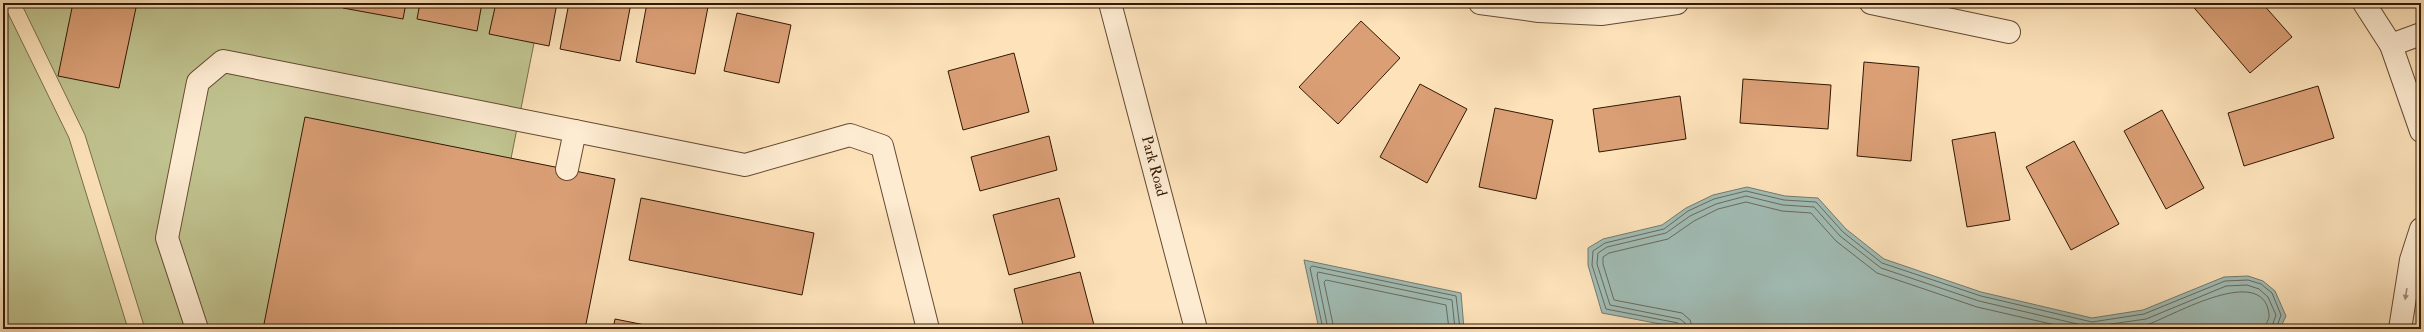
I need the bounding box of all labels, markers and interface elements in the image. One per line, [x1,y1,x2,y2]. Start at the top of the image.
street label: Park Road [1137,134,1171,199]
one-way arrow [2403,288,2409,300]

